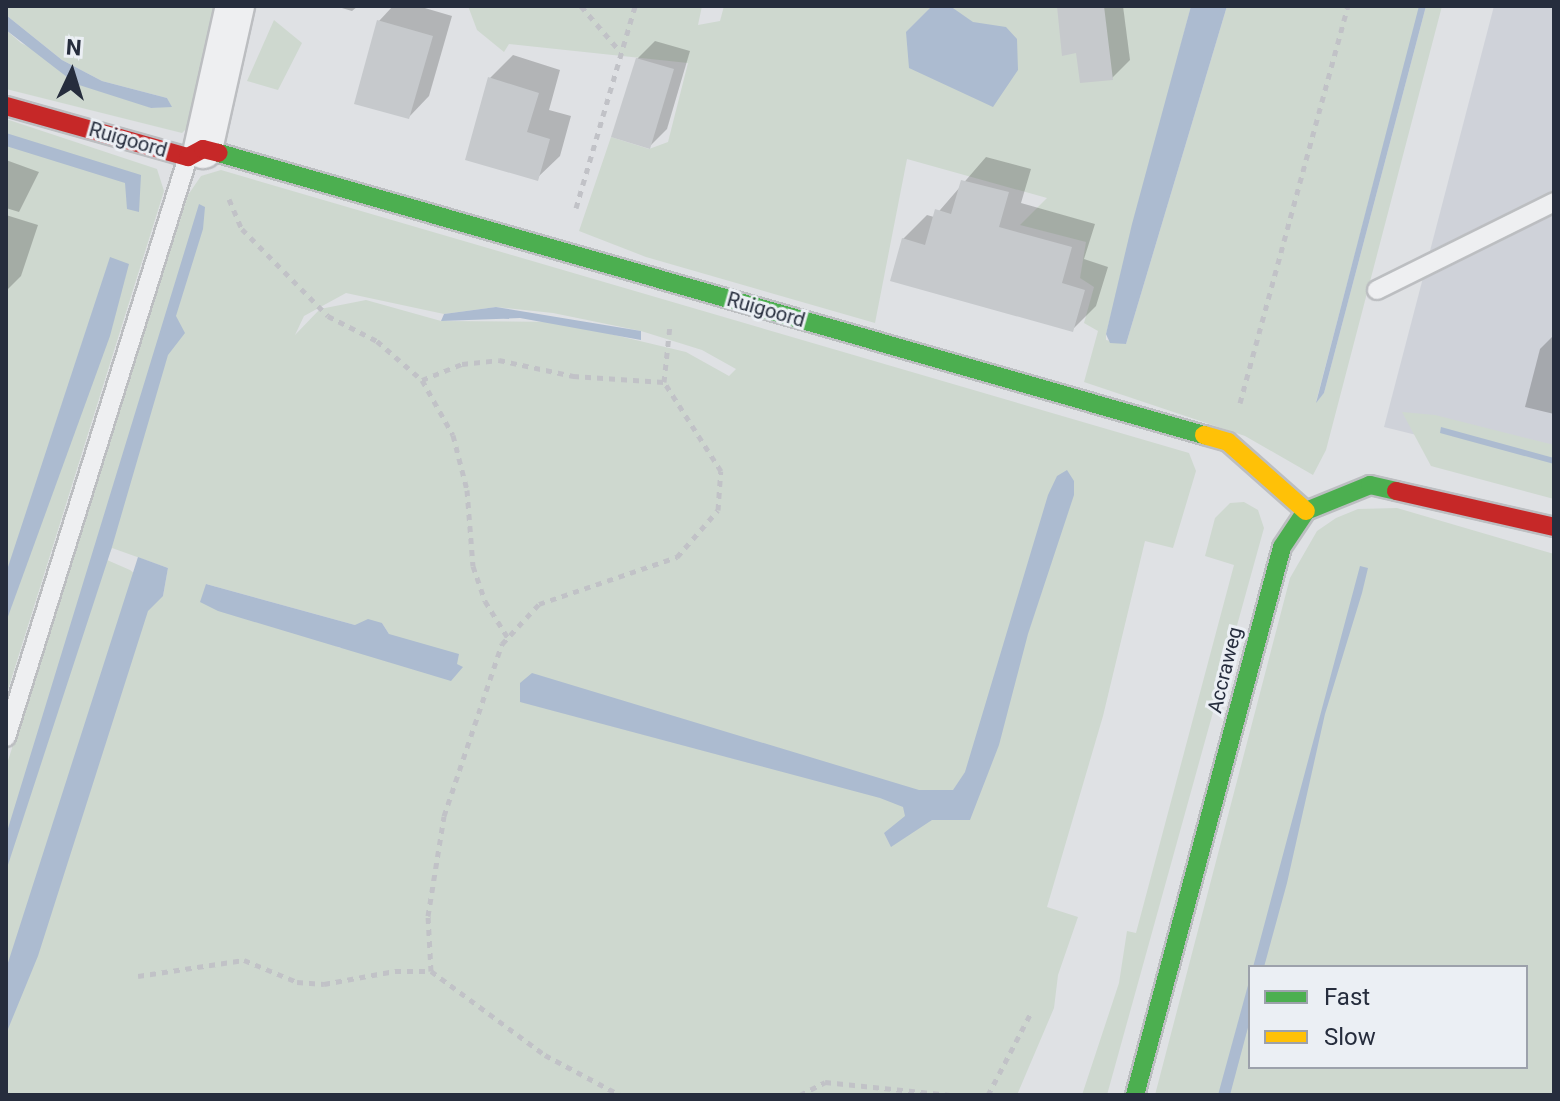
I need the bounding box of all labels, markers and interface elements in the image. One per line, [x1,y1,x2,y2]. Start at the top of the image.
north arrow [32,32,112,112]
text: N [65,35,82,61]
street label: Ruigoord [86,117,170,163]
street label: Ruigoord [724,287,808,333]
street label: Accraweg [1203,624,1247,716]
legend [1248,965,1528,1069]
text: Fast [1324,983,1370,1011]
text: Slow [1324,1023,1376,1051]

